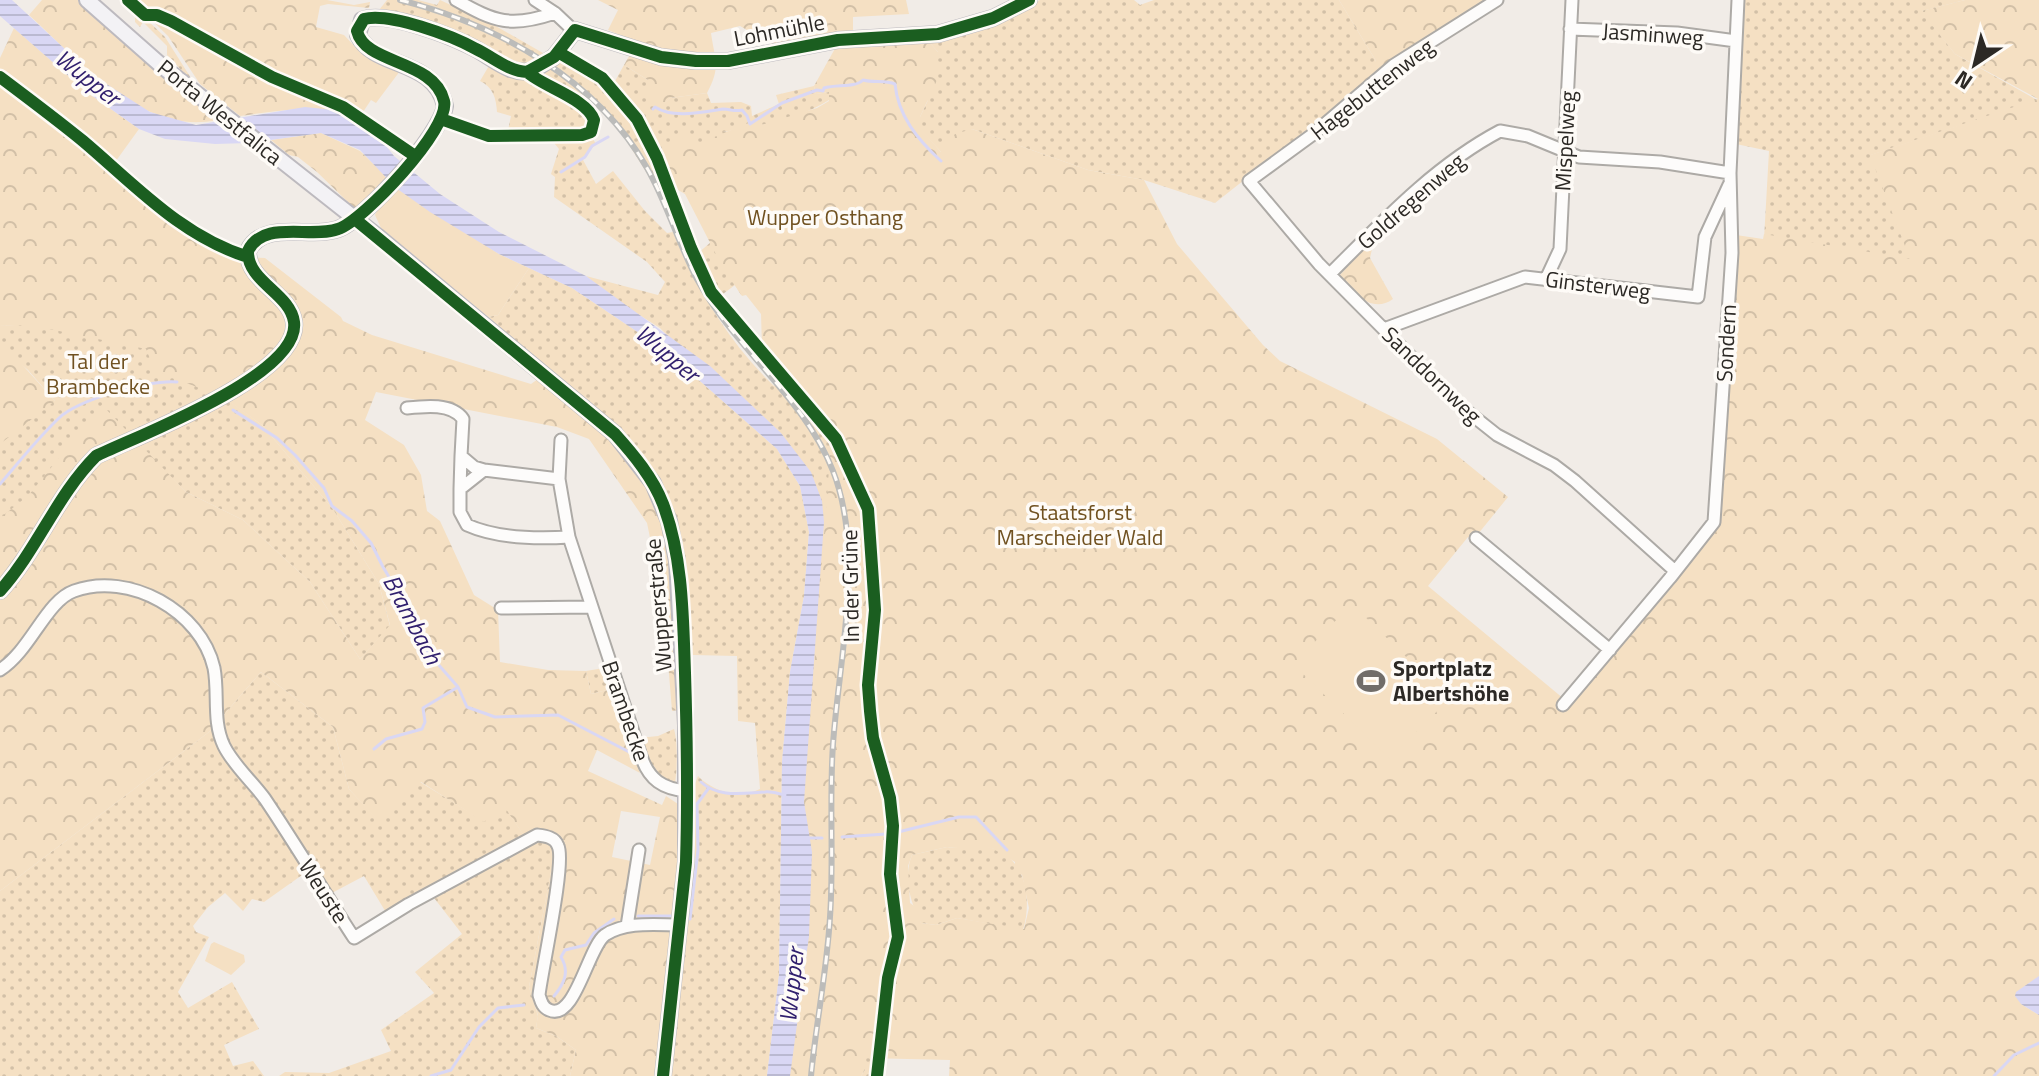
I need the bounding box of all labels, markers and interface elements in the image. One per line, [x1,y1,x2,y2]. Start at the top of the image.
street label: Lohmühle [731,5,827,55]
street label: Jasminweg [1601,13,1705,55]
north arrow [1935,24,2015,104]
street label: Hagebuttenweg [1303,30,1441,148]
water label: Wupper [48,40,131,116]
street label: Porta Westfalica [150,51,290,173]
text: N [1948,62,1980,99]
street label: Mispelweg [1545,90,1585,192]
street label: Goldregenweg [1349,144,1473,258]
park label: Wupper Osthang [747,200,903,234]
street label: Ginsterweg [1543,262,1653,308]
street label: Sondern [1707,303,1745,383]
water label: Wupper [628,315,711,393]
street label: Sanddornweg [1374,318,1490,432]
park label: Tal der Brambecke [46,344,150,403]
park label: Staatsforst Marscheider Wald [997,495,1163,554]
street label: In der Grüne [832,529,868,643]
street label: Wupperstraße [635,537,681,673]
water label: Brambach [374,568,452,671]
place label: Sportplatz Albertshöhe [1393,651,1509,710]
street label: Brambecke [593,656,659,766]
sports icon: Sportplatz Albertshöhe [1356,666,1386,696]
street label: Weuste [290,852,358,930]
water label: Wupper [769,943,813,1024]

